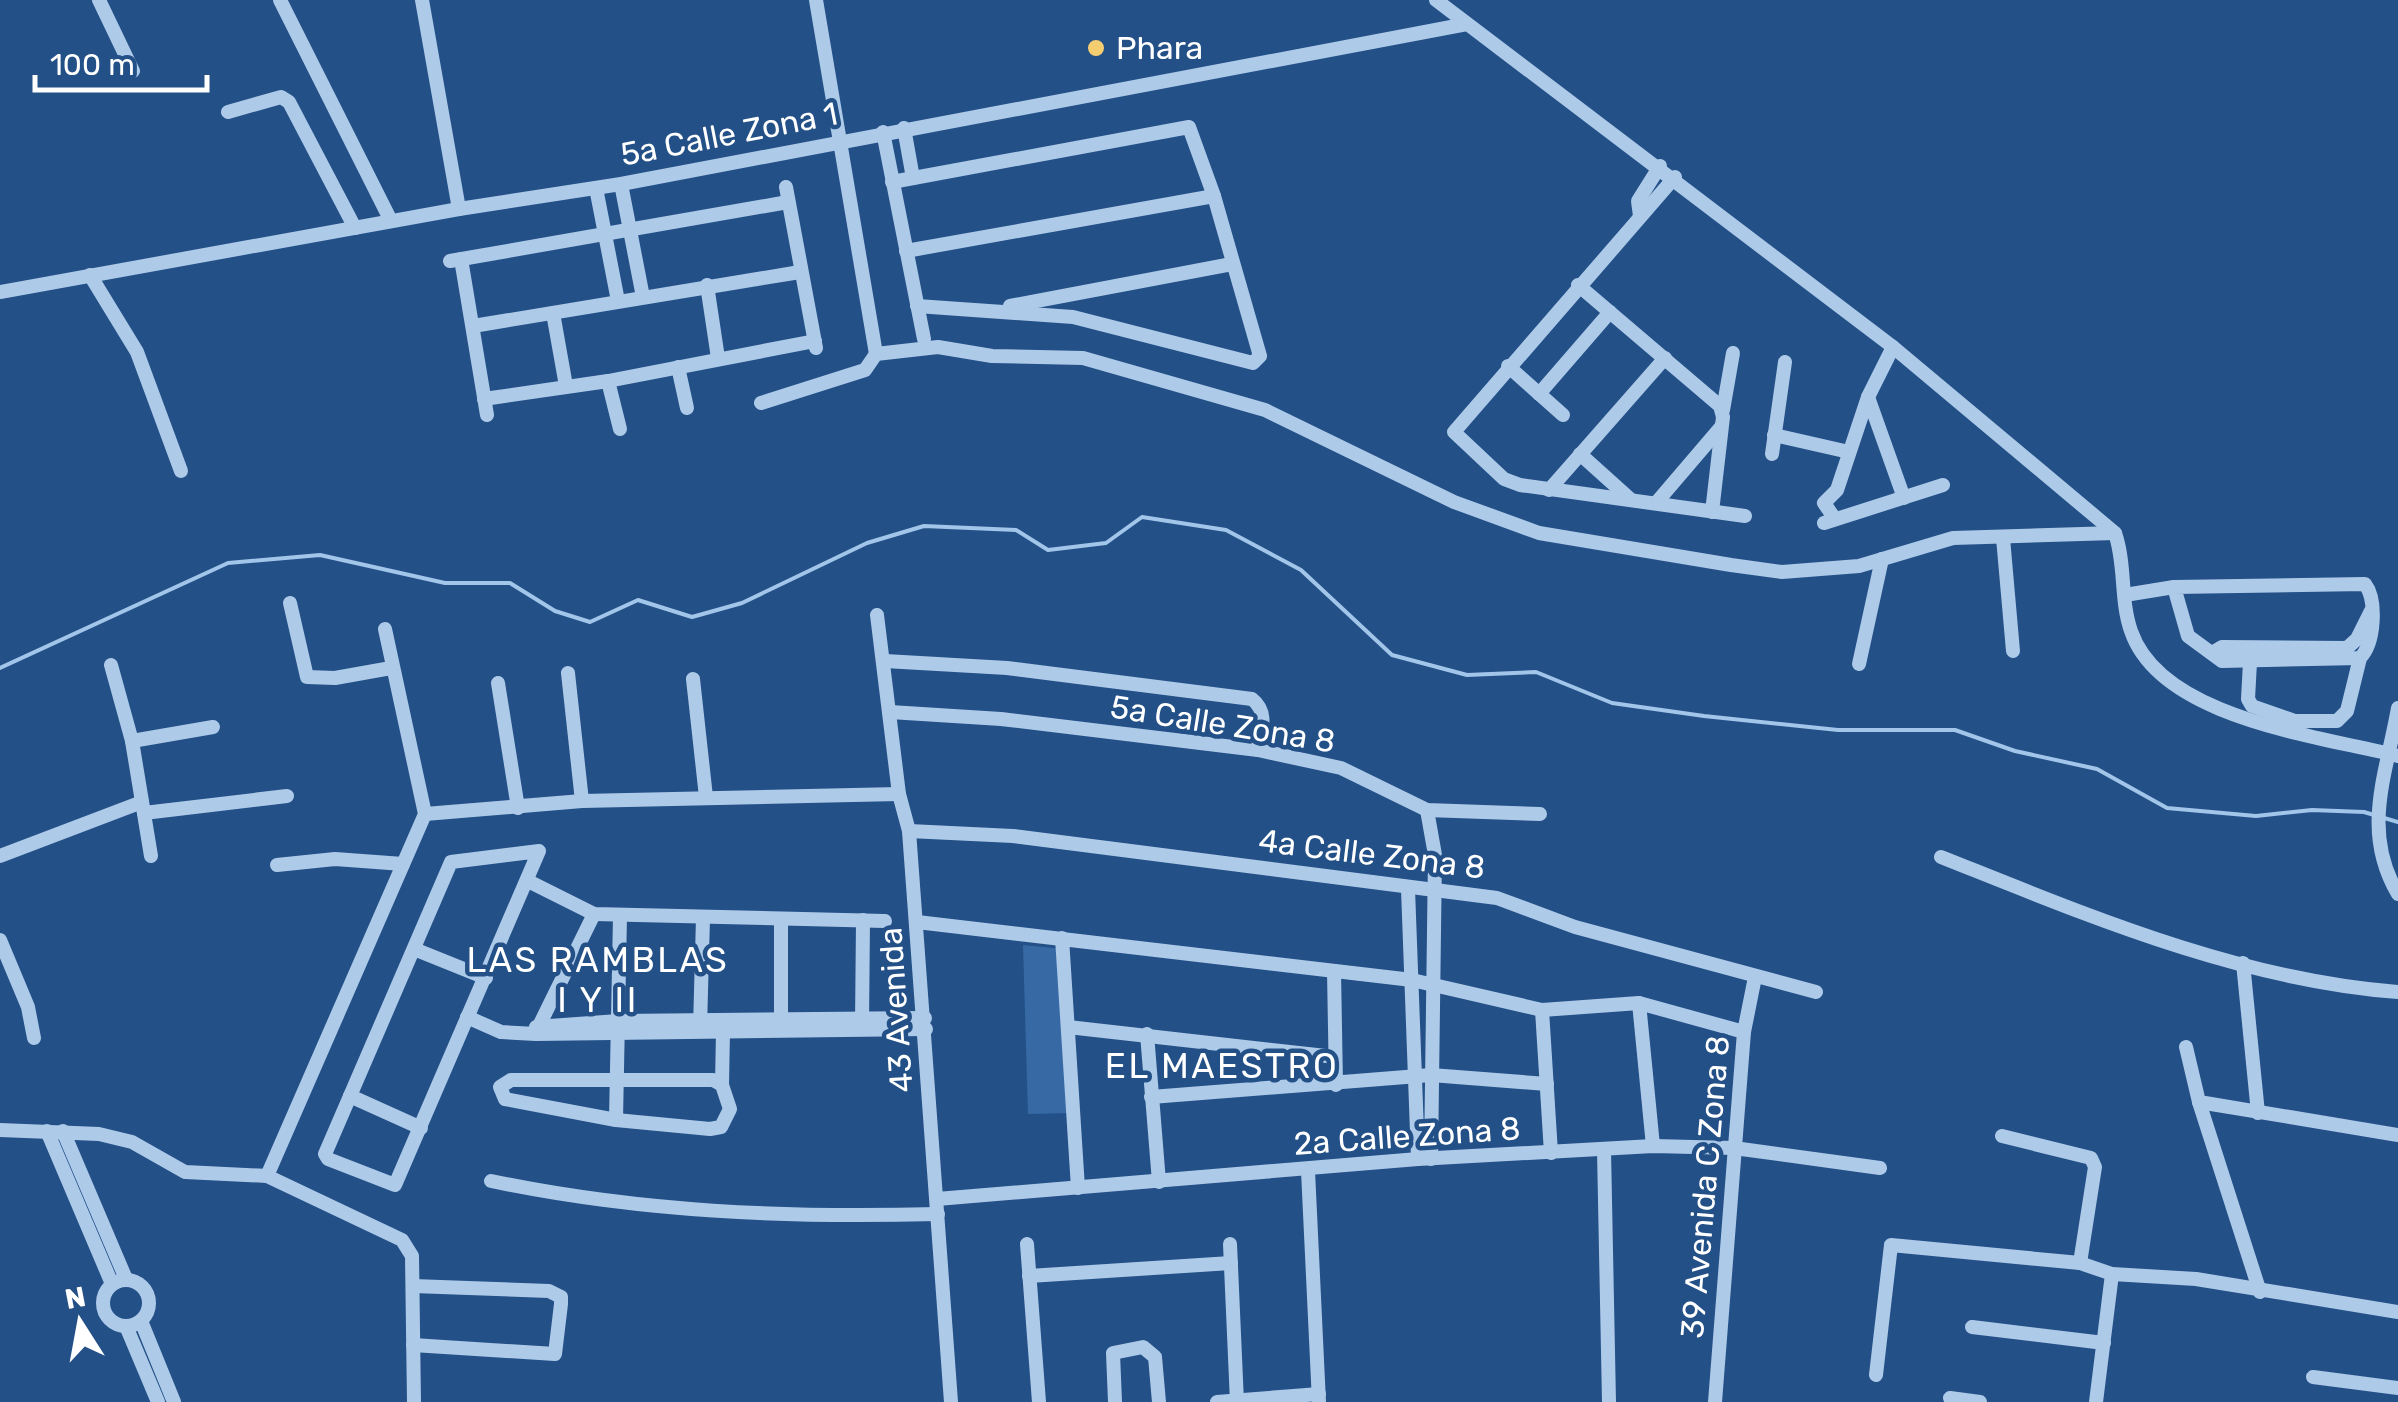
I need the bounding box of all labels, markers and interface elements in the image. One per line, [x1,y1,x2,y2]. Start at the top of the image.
place label: Phara [1116,29,1203,67]
scale bar [35,30,208,92]
marker: Phara [1085,37,1107,59]
text: 100 m [50,47,135,83]
street label: 5a Calle Zona 1 [617,94,841,174]
street label: 5a Calle Zona 8 [1108,687,1338,761]
street label: 4a Calle Zona 8 [1257,821,1487,887]
street label: 43 Avenida [871,926,921,1094]
district label: LAS RAMBLAS I Y II [467,939,729,1021]
street label: 39 Avenida C Zona 8 [1673,1034,1737,1340]
district label: EL MAESTRO [1105,1045,1339,1087]
street label: 2a Calle Zona 8 [1292,1109,1522,1163]
north arrow [30,1272,130,1372]
text: N [62,1280,88,1316]

